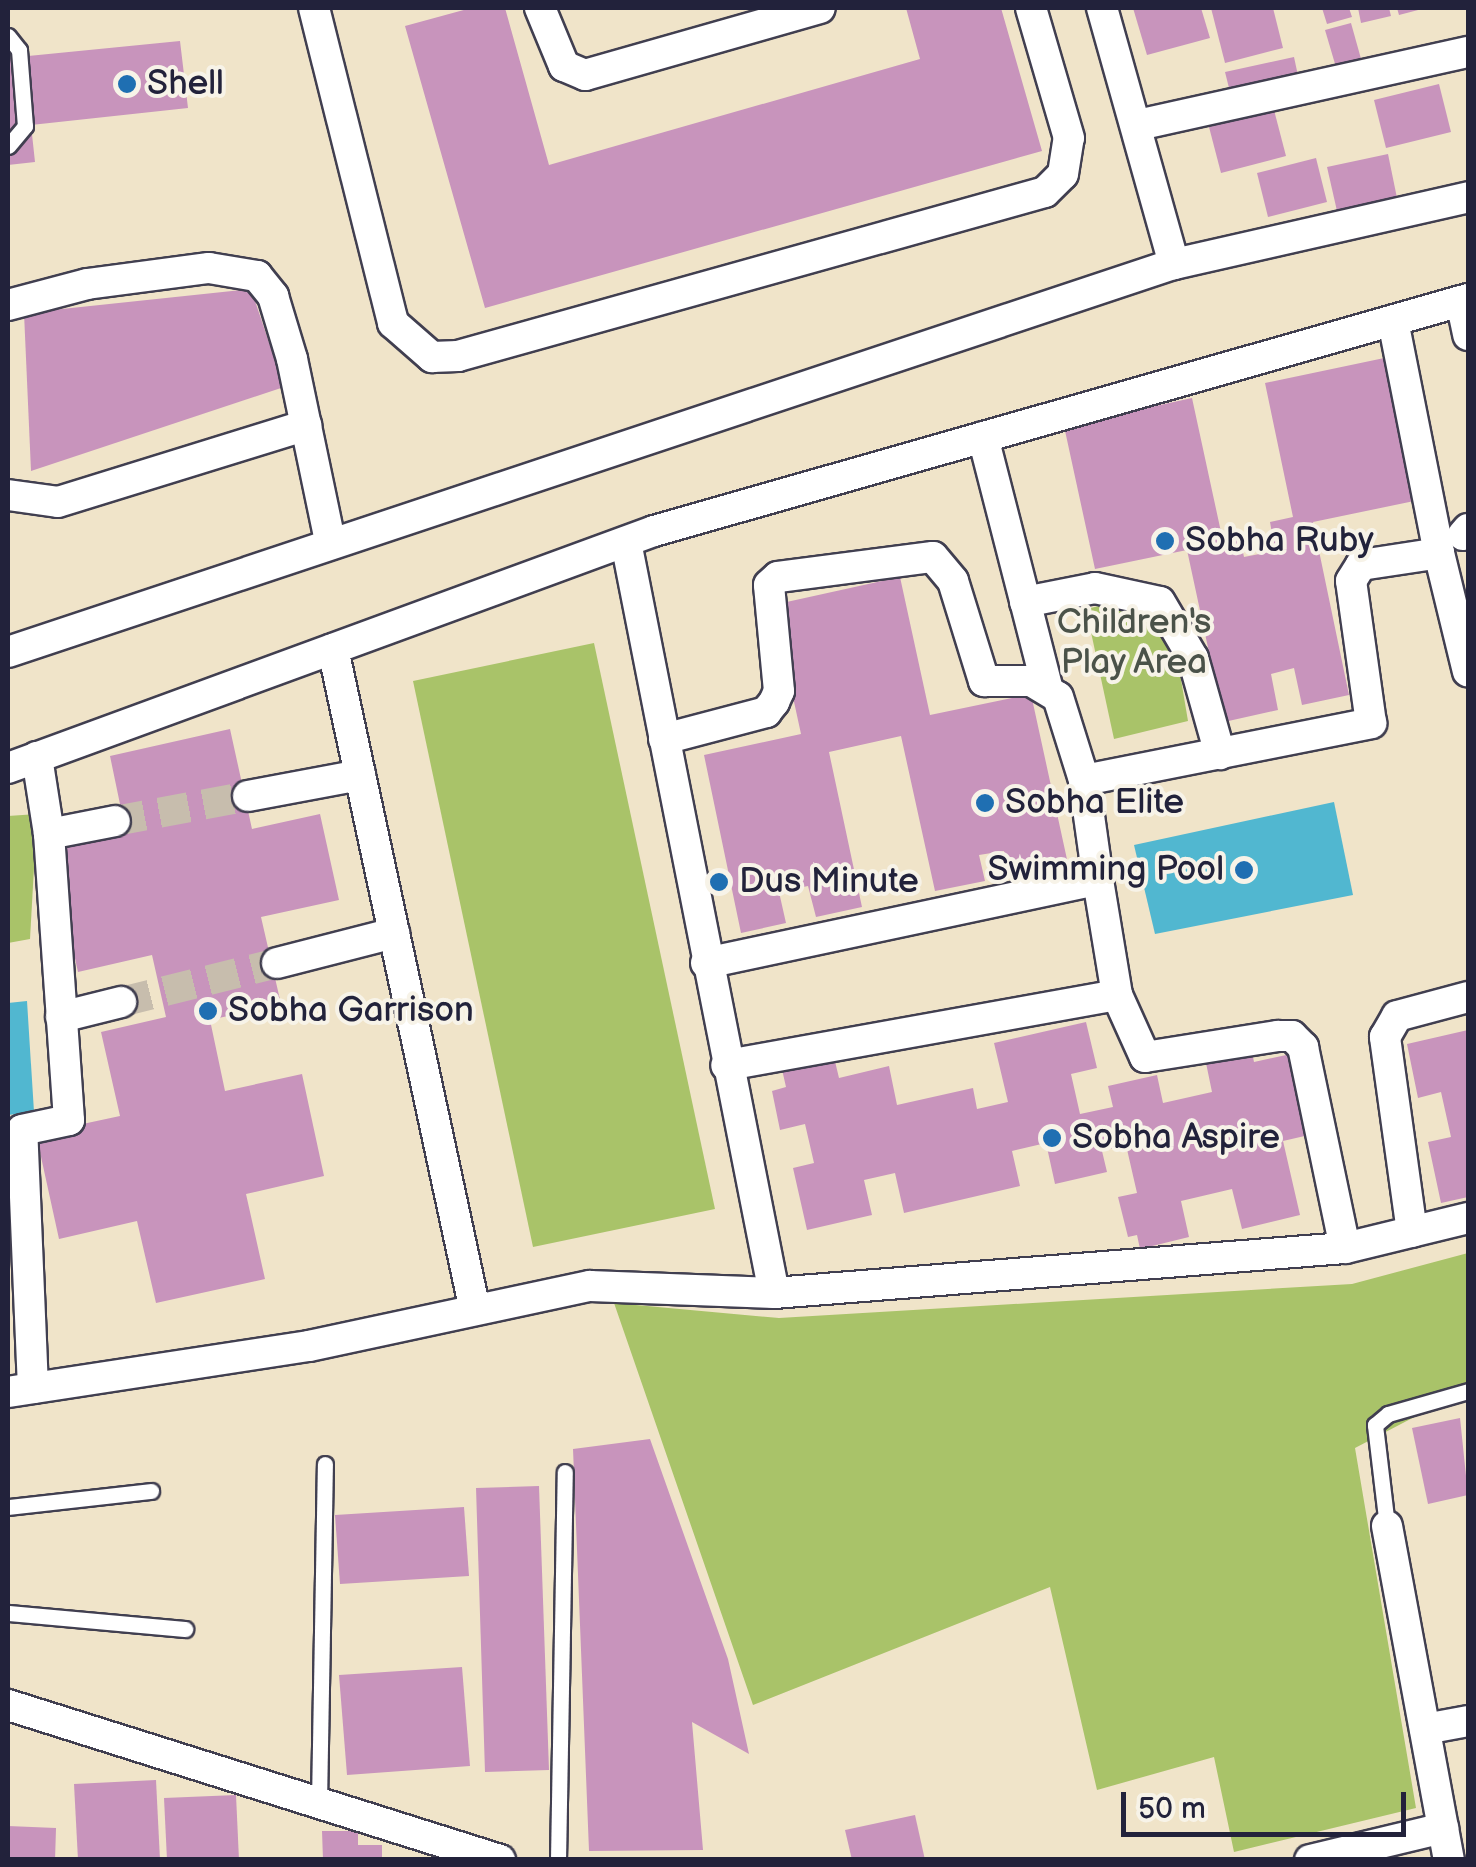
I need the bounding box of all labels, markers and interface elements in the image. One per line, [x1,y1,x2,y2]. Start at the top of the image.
place label: Shell [147,63,224,105]
marker: Shell [116,73,138,95]
place label: Sobha Ruby [1185,520,1374,562]
marker: Sobha Ruby [1154,530,1176,552]
park label: Children's Play Area [1057,602,1211,684]
place label: Sobha Elite [1005,782,1184,824]
marker: Sobha Elite [974,792,996,814]
place label: Swimming Pool [988,849,1224,891]
marker: Swimming Pool [1233,859,1255,881]
place label: Dus Minute [739,861,919,903]
marker: Dus Minute [708,871,730,893]
place label: Sobha Garrison [228,990,474,1032]
marker: Sobha Garrison [197,1000,219,1022]
place label: Sobha Aspire [1072,1117,1280,1159]
marker: Sobha Aspire [1041,1127,1063,1149]
scale bar [1126,1772,1411,1834]
text: 50 m [1138,1791,1206,1827]

